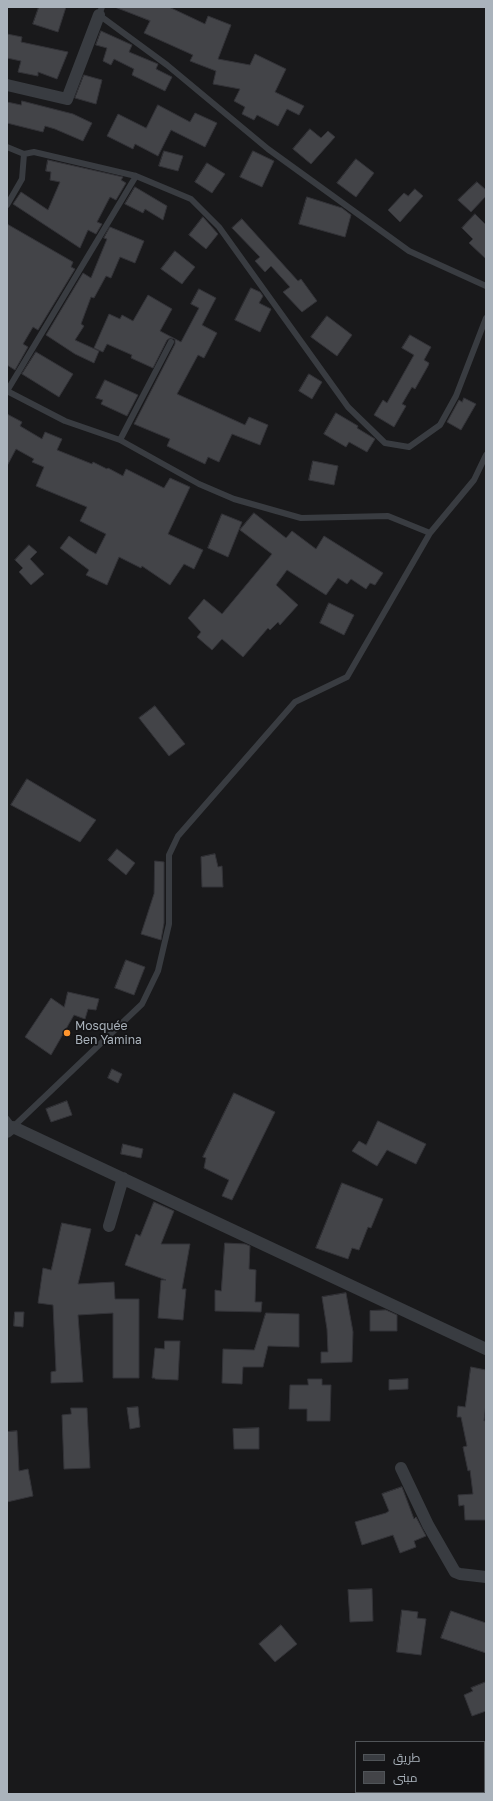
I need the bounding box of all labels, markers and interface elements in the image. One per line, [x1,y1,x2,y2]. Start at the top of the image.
place label: Mosquée Ben Yamina [75,1019,142,1047]
marker: Mosquée Ben Yamina [62,1028,72,1038]
legend [355,1741,485,1793]
text: طريق [393,1750,420,1765]
text: مبنى [393,1770,418,1785]

